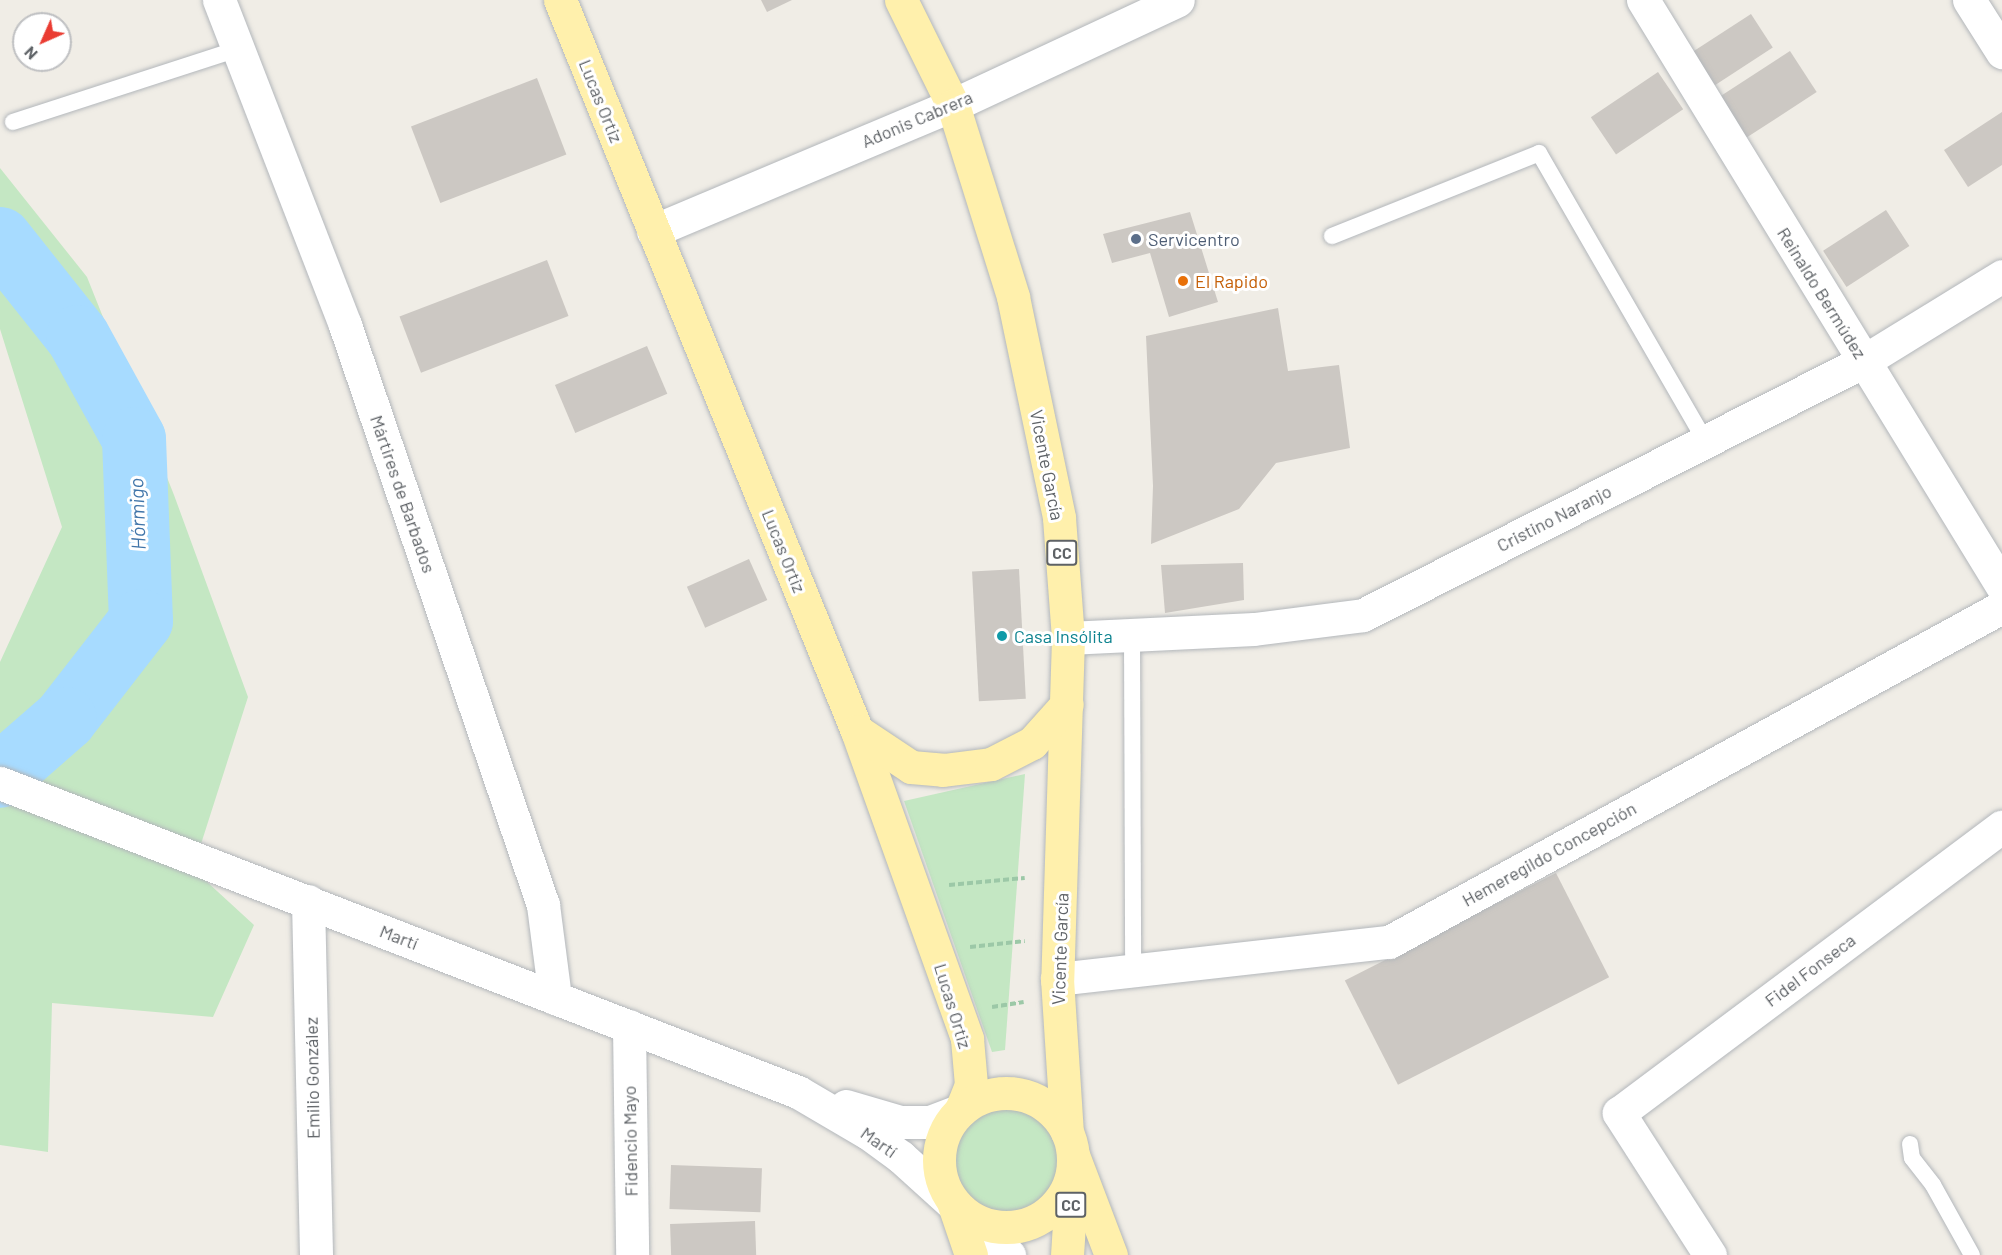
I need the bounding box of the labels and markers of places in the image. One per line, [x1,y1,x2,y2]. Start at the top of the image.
place label: Servicentro [1148,228,1240,250]
marker: Servicentro [1129,232,1143,246]
place label: El Rapido [1195,270,1268,292]
marker: El Rapido [1176,274,1190,288]
place label: Casa Insólita [1014,625,1113,647]
marker: Casa Insólita [995,629,1009,643]

